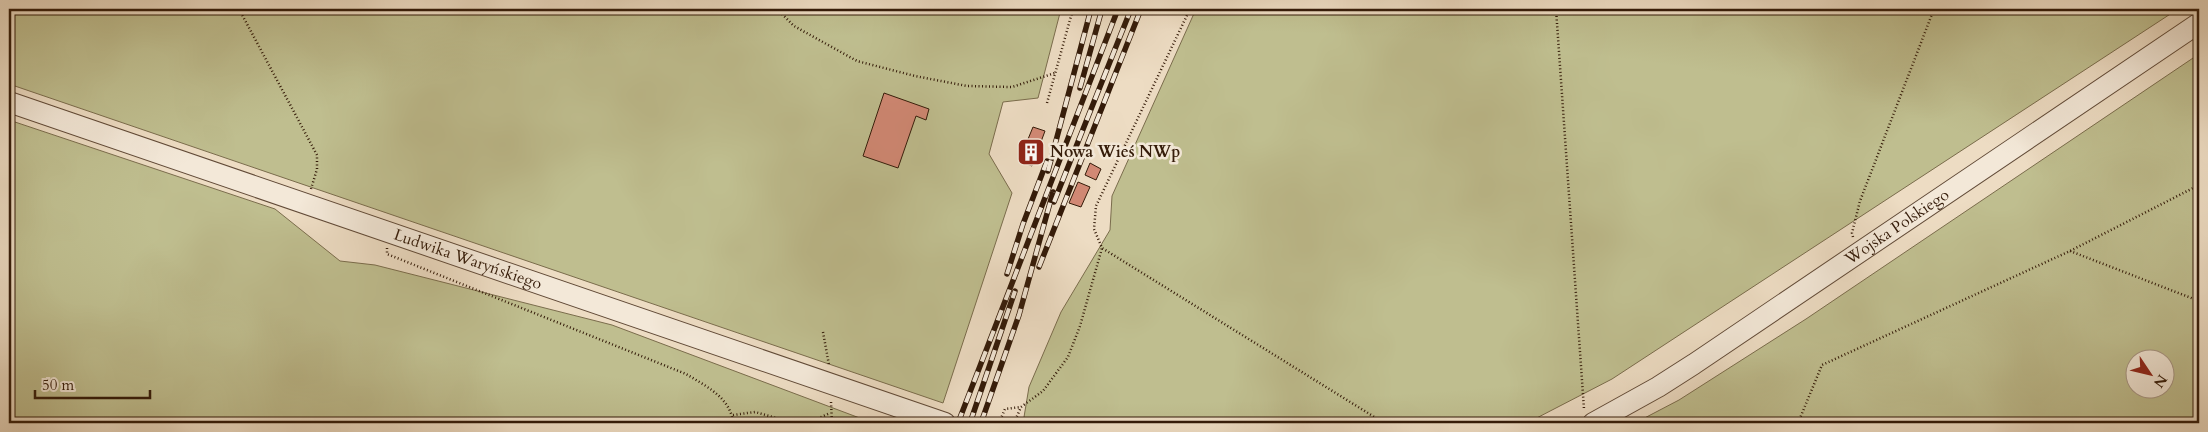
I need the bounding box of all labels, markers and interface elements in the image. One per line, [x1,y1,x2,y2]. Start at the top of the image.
building icon: Nowa Wieś NWp [1016,137,1046,167]
place label: Nowa Wieś NWp [1050,141,1180,163]
street label: Wojska Polskiego [1840,184,1954,271]
street label: Ludwika Waryńskiego [391,224,545,295]
north arrow [2126,350,2176,400]
scale bar [35,367,150,399]
text: N [2149,371,2172,392]
text: 50 m [42,375,74,395]

